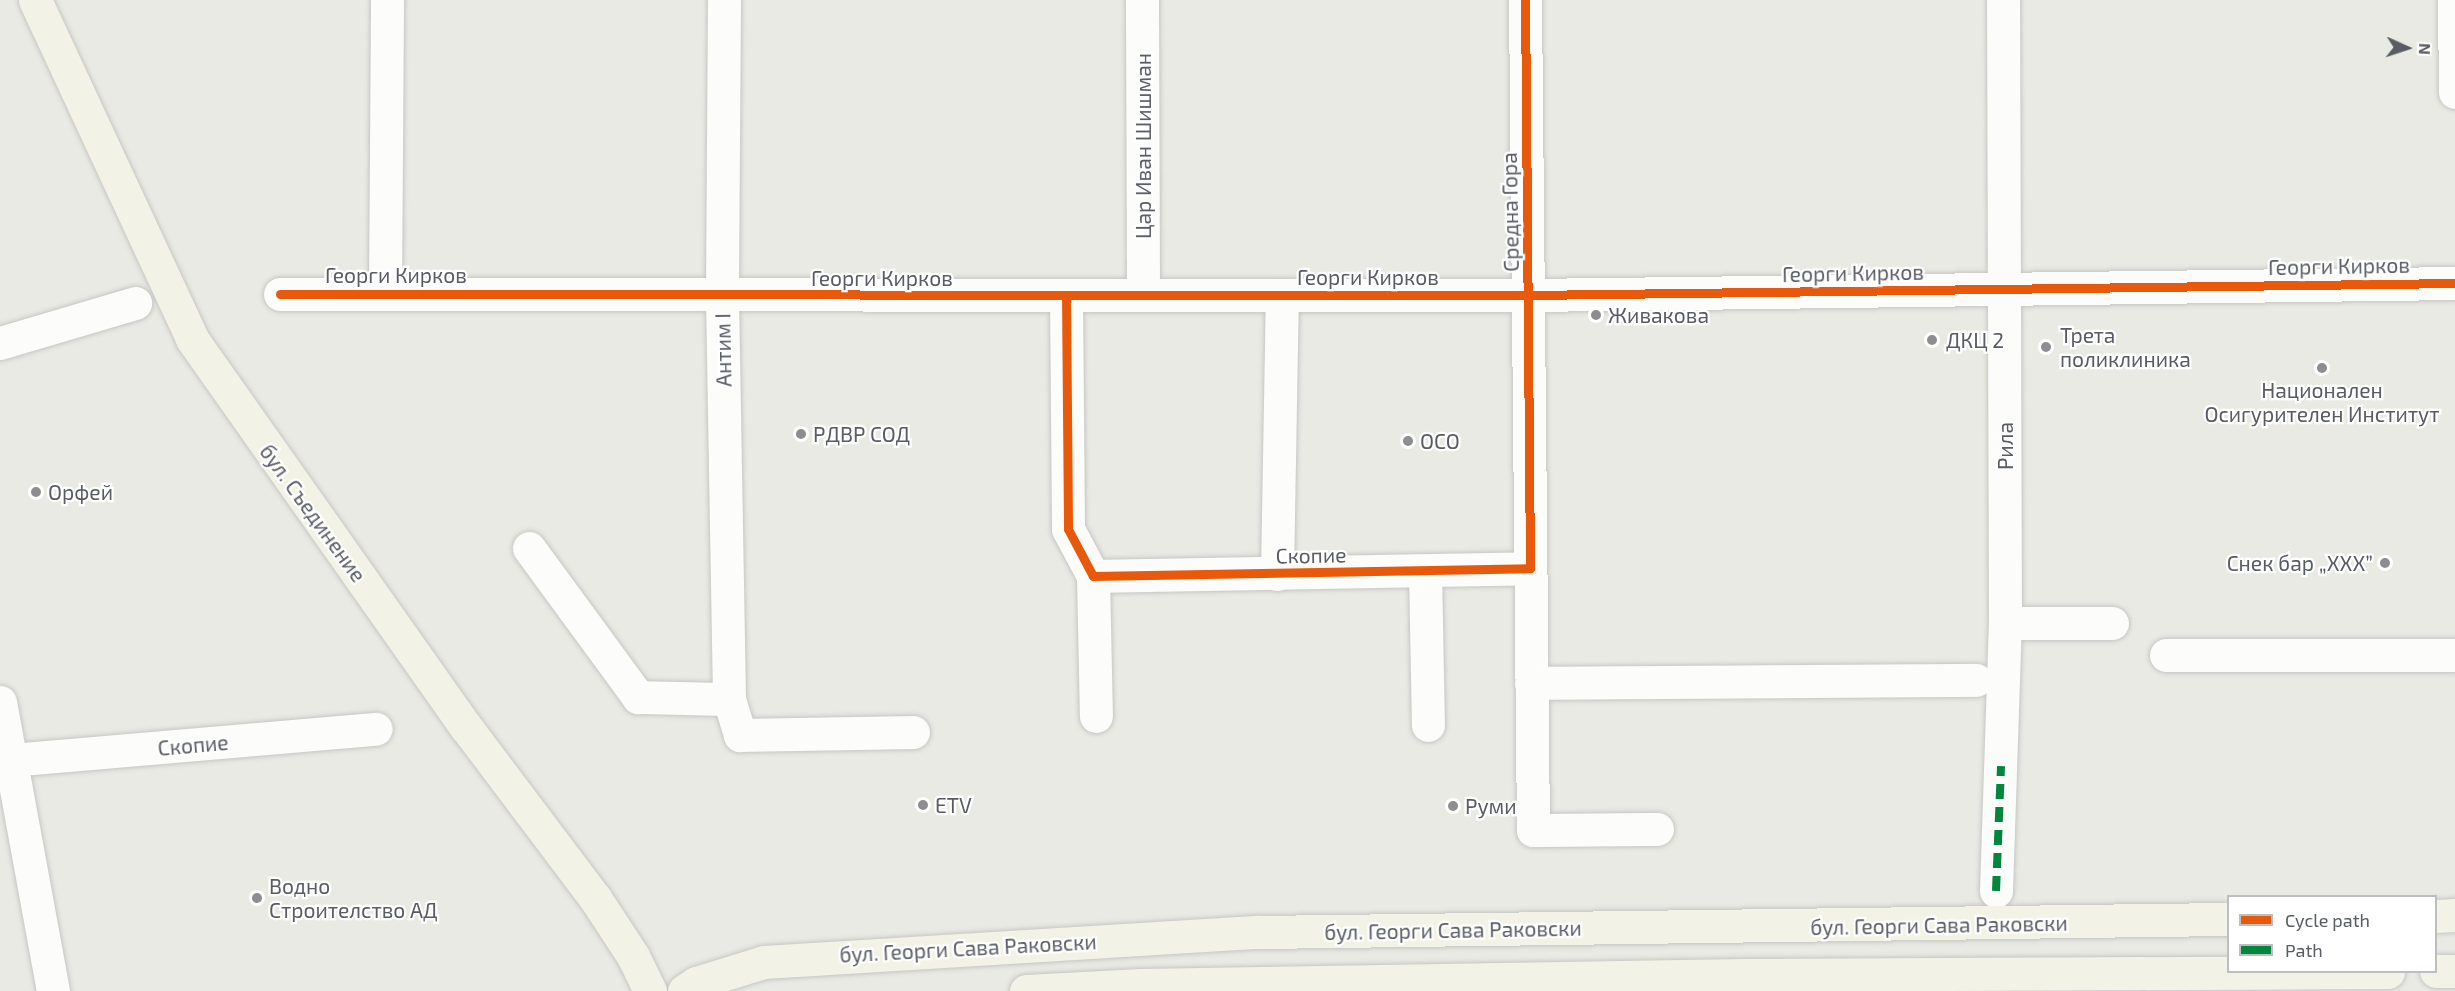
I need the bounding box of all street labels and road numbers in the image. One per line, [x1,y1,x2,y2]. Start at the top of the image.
street label: Цар Иван Шишман [1130,53,1156,239]
street label: Средна Гора [1496,152,1524,272]
street label: Георги Кирков [2268,252,2410,280]
street label: Георги Кирков [1782,259,1924,287]
street label: Георги Кирков [325,262,467,288]
street label: Георги Кирков [1297,264,1439,290]
street label: Георги Кирков [811,265,953,291]
street label: Антим I [710,313,736,387]
street label: Рила [1992,422,2018,470]
street label: бул. Съединение [255,439,371,587]
street label: Скопие [1275,542,1347,568]
street label: Скопие [157,729,229,761]
street label: бул. Георги Сава Раковски [1810,910,2068,940]
street label: бул. Георги Сава Раковски [1324,915,1582,945]
street label: бул. Георги Сава Раковски [839,929,1097,967]

